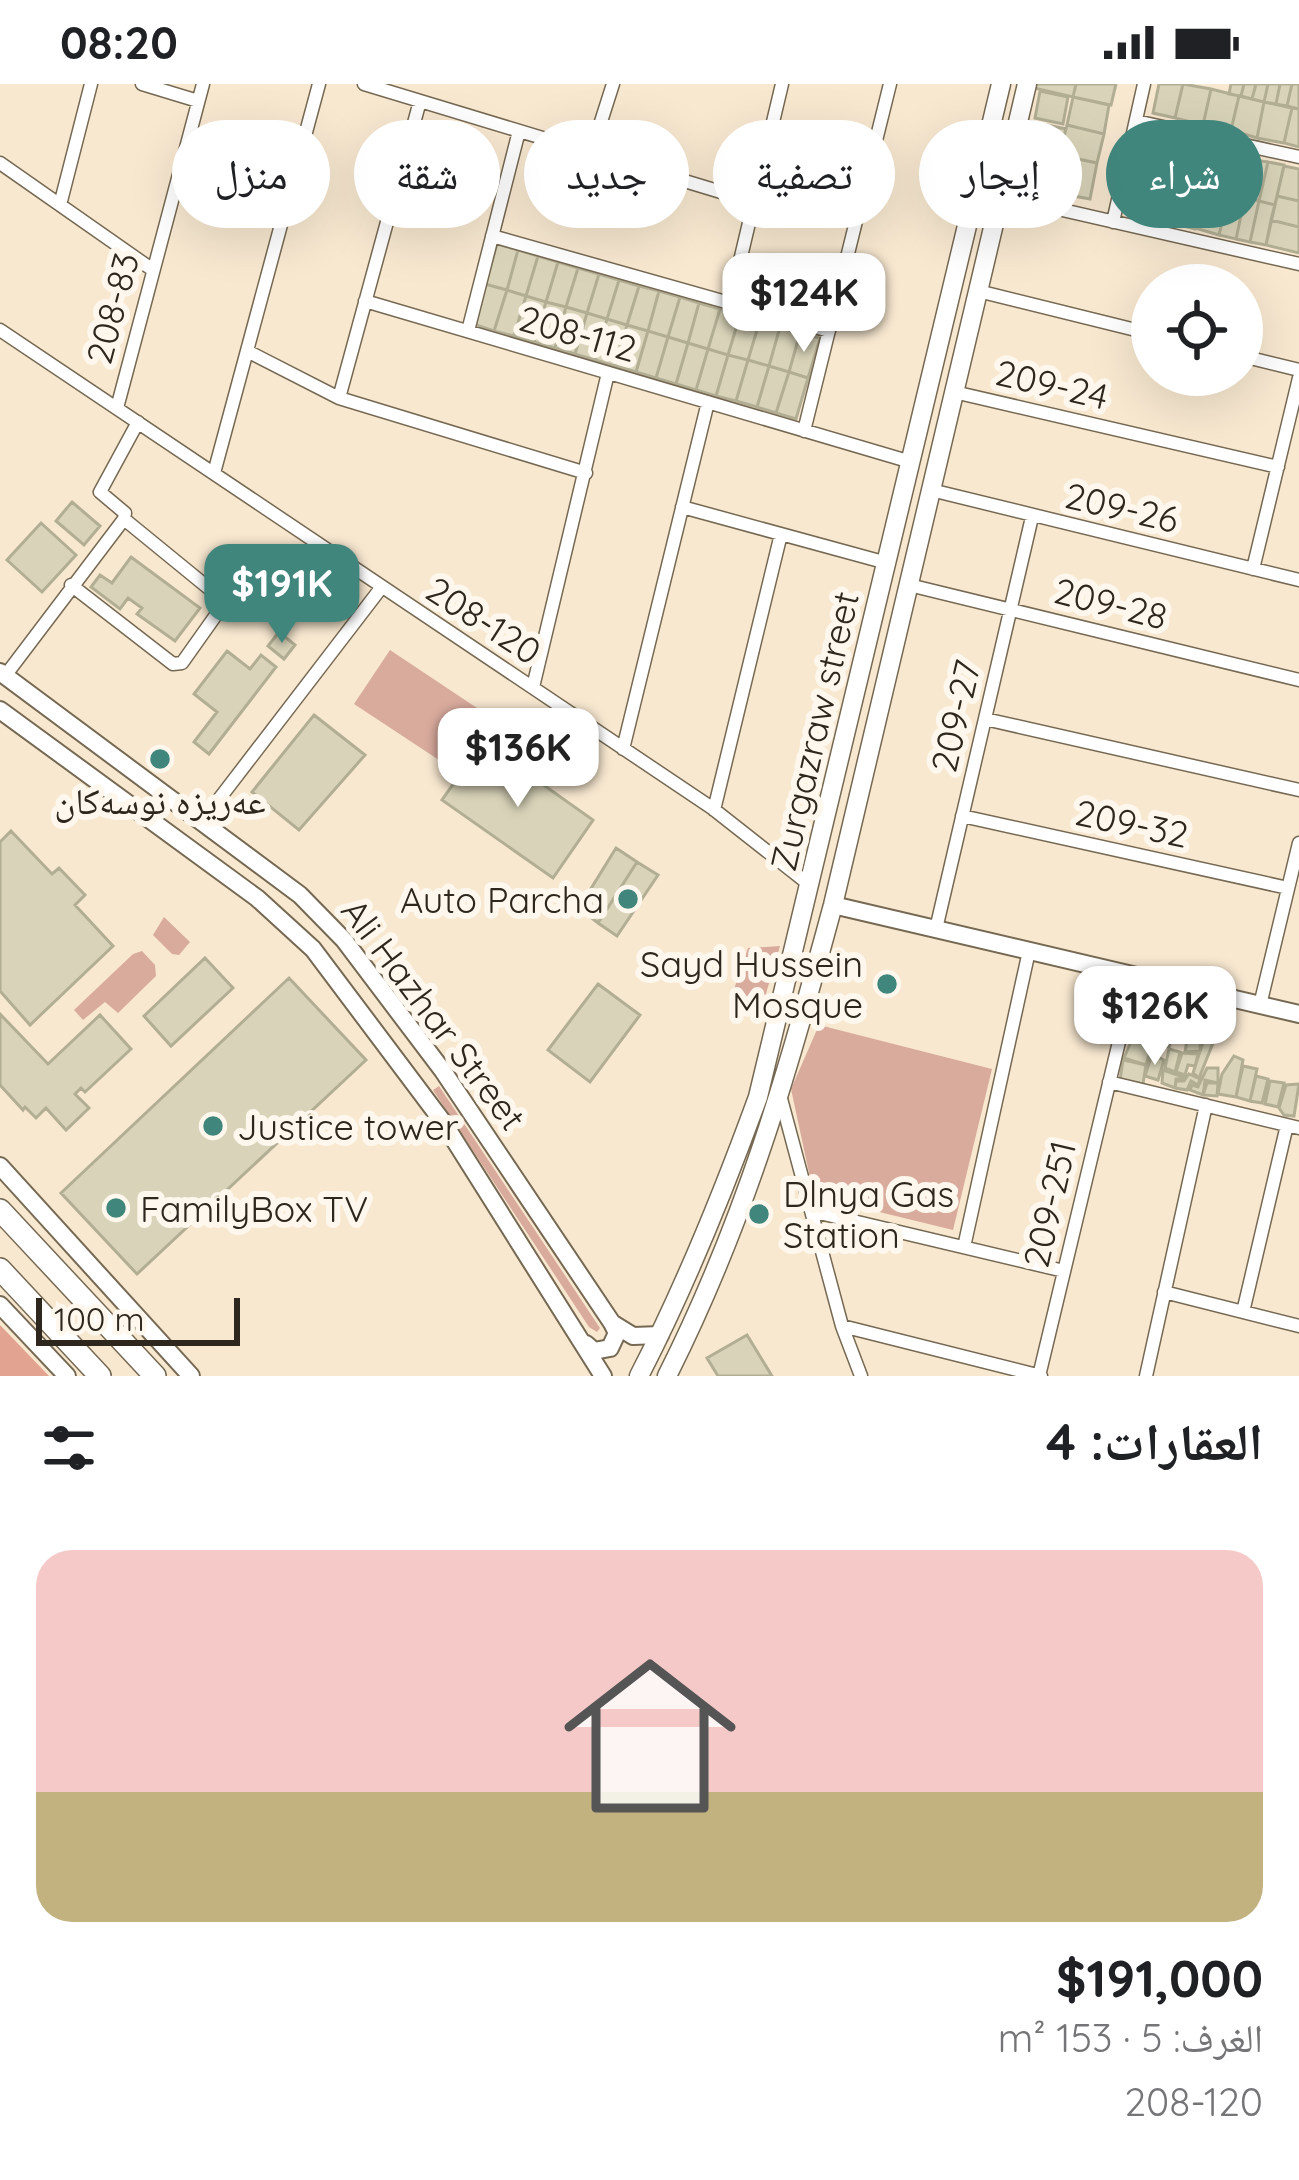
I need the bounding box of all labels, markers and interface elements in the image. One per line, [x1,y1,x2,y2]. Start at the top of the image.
text: 08:20 [60,14,178,70]
chip: منزل [172,120,330,228]
chip: شقة [354,120,500,228]
chip: جديد [524,120,689,228]
chip: تصفية [713,120,895,228]
chip: إيجار [919,120,1082,228]
chip: شراء [1106,120,1263,228]
street label: 208-83 [76,248,148,368]
pin: $124K [720,253,888,355]
map controls [1131,264,1263,396]
button: locate [1131,264,1263,396]
text: $124K [749,267,859,316]
street label: 208-112 [514,295,642,371]
street label: 209-24 [991,349,1113,419]
street label: 209-26 [1061,472,1183,542]
pin: $191K [198,544,366,646]
text: $191K [231,558,333,607]
street label: 208-120 [418,566,550,674]
street label: 209-28 [1050,567,1172,639]
street label: Zurgazraw street [760,587,868,875]
street label: 209-27 [920,656,990,776]
pin: $136K [434,708,602,810]
text: $136K [465,722,571,771]
marker: عەریزە نوسەکان [147,746,173,772]
place label: عەریزە نوسەکان [54,778,266,823]
street label: 209-32 [1071,789,1193,857]
place label: Auto Parcha [400,877,604,922]
marker: Auto Parcha [615,886,641,912]
street label: Ali Hazhar Street [332,889,536,1139]
place label: Sayd Hussein Mosque [640,941,863,1027]
pin: $126K [1071,966,1239,1068]
marker: Sayd Hussein Mosque [874,971,900,997]
text: $126K [1101,980,1209,1029]
place label: Justice tower [237,1104,459,1149]
marker: Justice tower [200,1113,226,1139]
street label: 209-251 [1013,1136,1085,1272]
place label: Dlnya Gas Station [783,1171,954,1257]
place label: FamilyBox TV [140,1186,368,1231]
marker: FamilyBox TV [103,1195,129,1221]
marker: Dlnya Gas Station [746,1201,772,1227]
scale bar [36,1292,240,1345]
text: 100 m [54,1298,145,1339]
text: العقارات: 4 [1046,1409,1263,1473]
icon: filters [36,1415,102,1481]
icon: home [542,1628,758,1844]
text: $191,000 [1056,1946,1263,2010]
text: الغرف: 5 · 153 m² [998,2013,1263,2062]
text: 208-120 [1125,2077,1263,2126]

